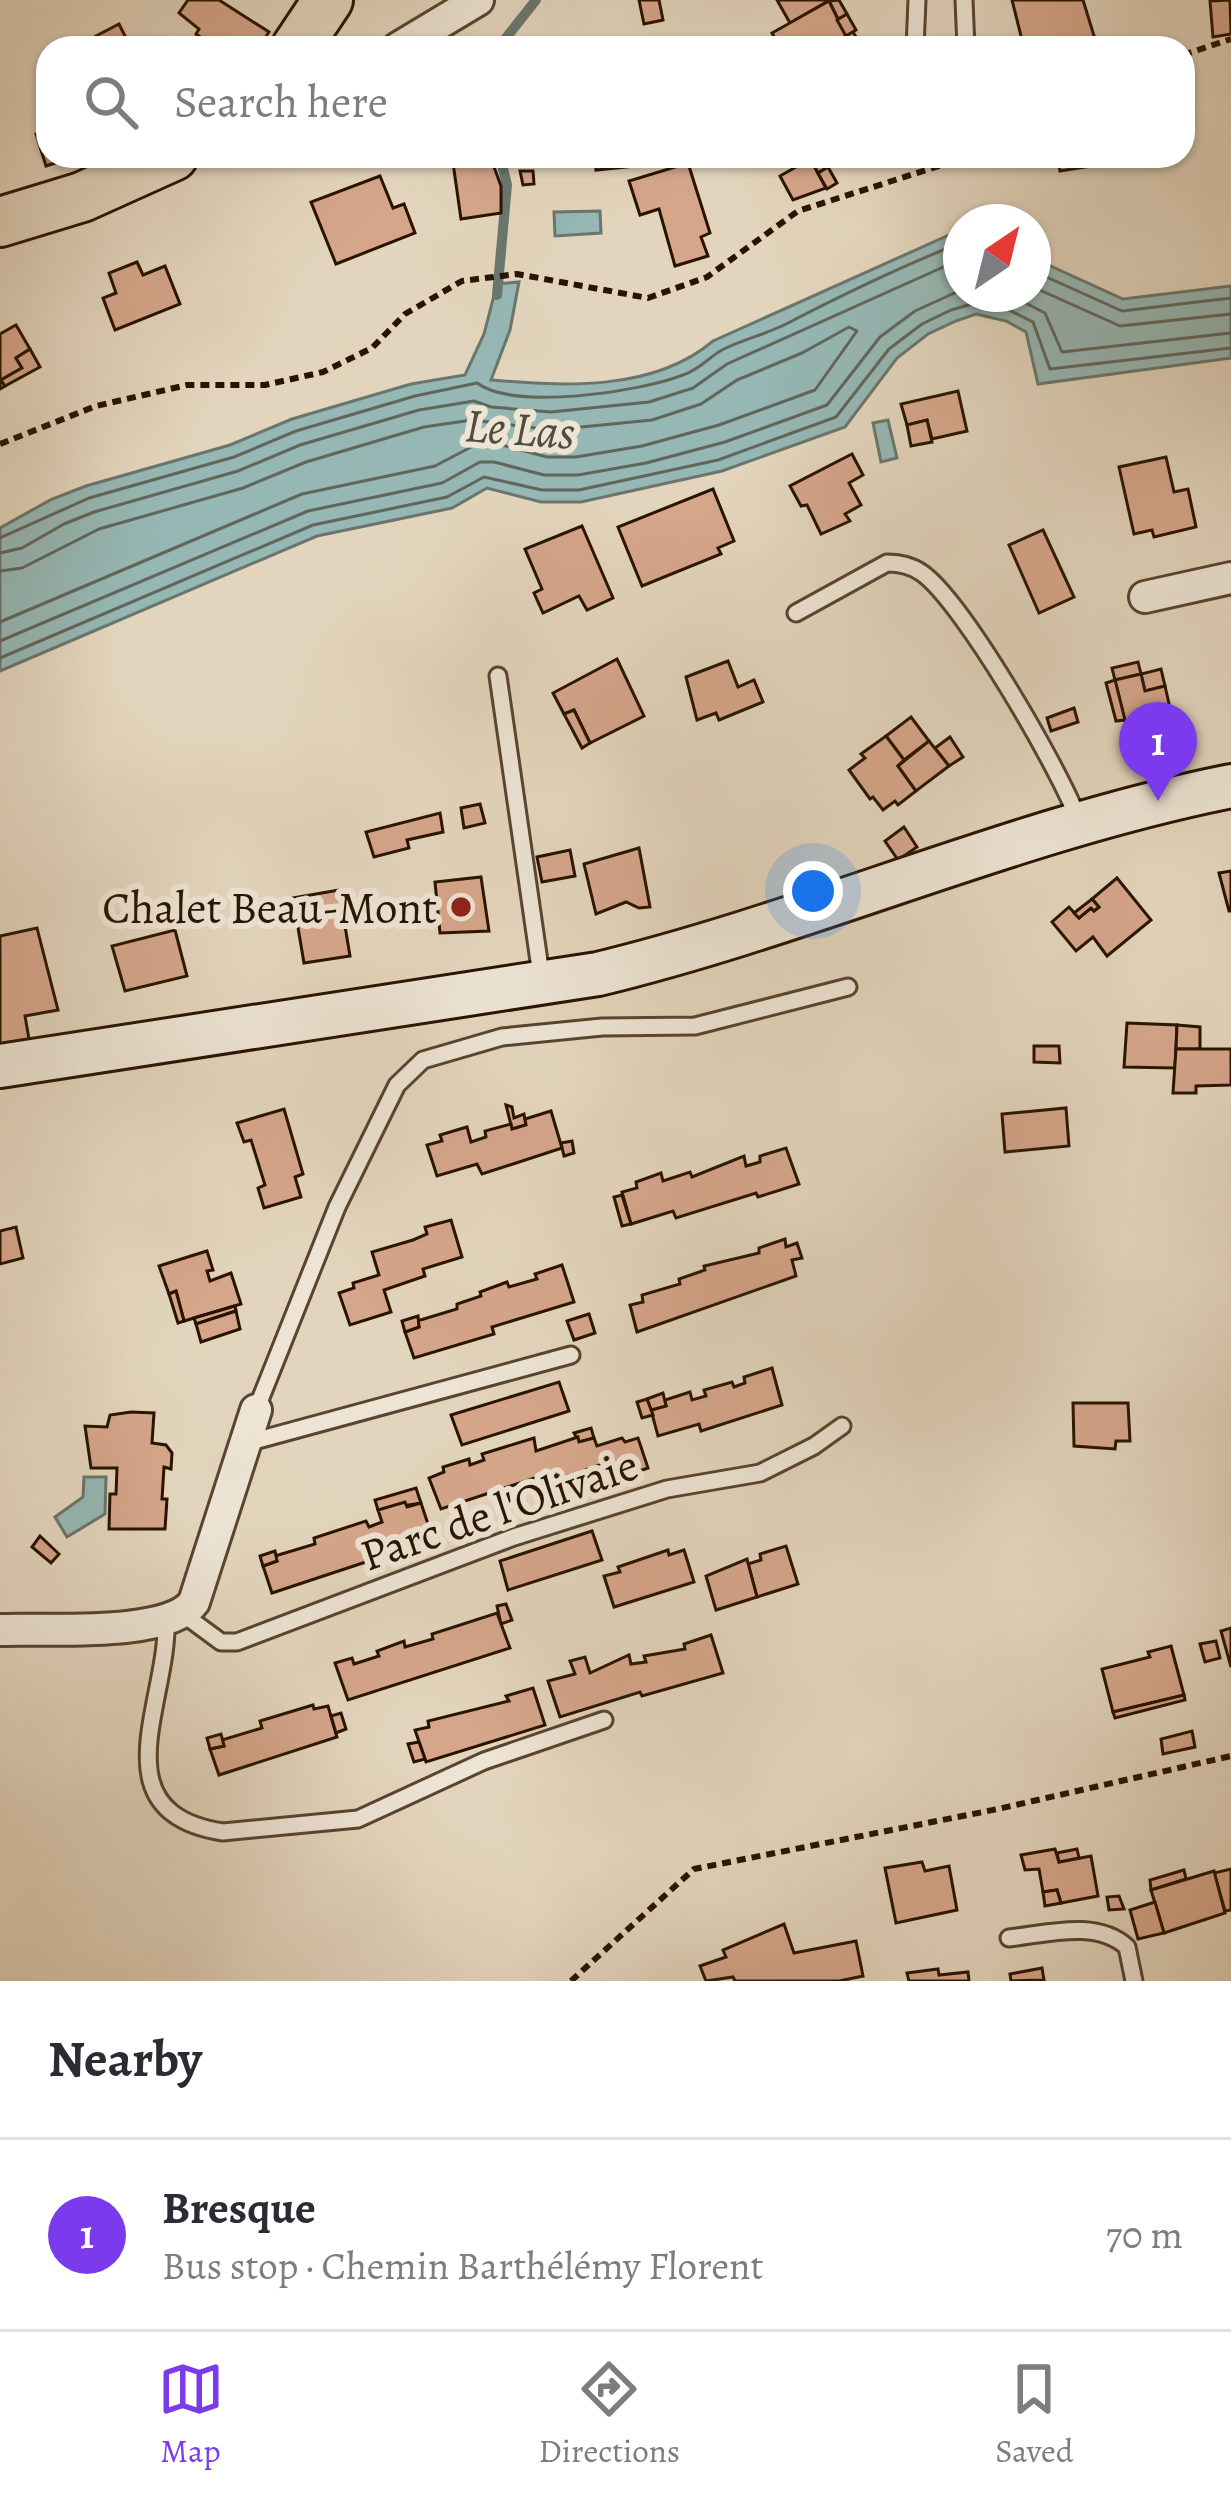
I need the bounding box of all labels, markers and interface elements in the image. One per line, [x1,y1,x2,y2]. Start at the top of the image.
search box [36,36,1195,168]
icon: search [78,69,144,135]
text: Search here [174,71,388,133]
north arrow [943,204,1051,312]
water label: Le Las [463,392,577,466]
pin: 1 [1119,702,1197,801]
your location [783,861,843,921]
place label: Chalet Beau-Mont [102,877,437,939]
marker: Chalet Beau-Mont [448,894,474,920]
street label: Parc de l'Olivaie [352,1433,646,1586]
text: Nearby [48,2024,202,2094]
text: Bresque [162,2177,316,2239]
text: 1 [80,2208,94,2261]
text: 70 m [1106,2208,1183,2261]
text: Bus stop · Chemin Barthélémy Florent [162,2239,763,2292]
tab: Map [158,2356,224,2473]
tab: Directions [539,2356,680,2473]
tab: Saved [995,2356,1073,2473]

